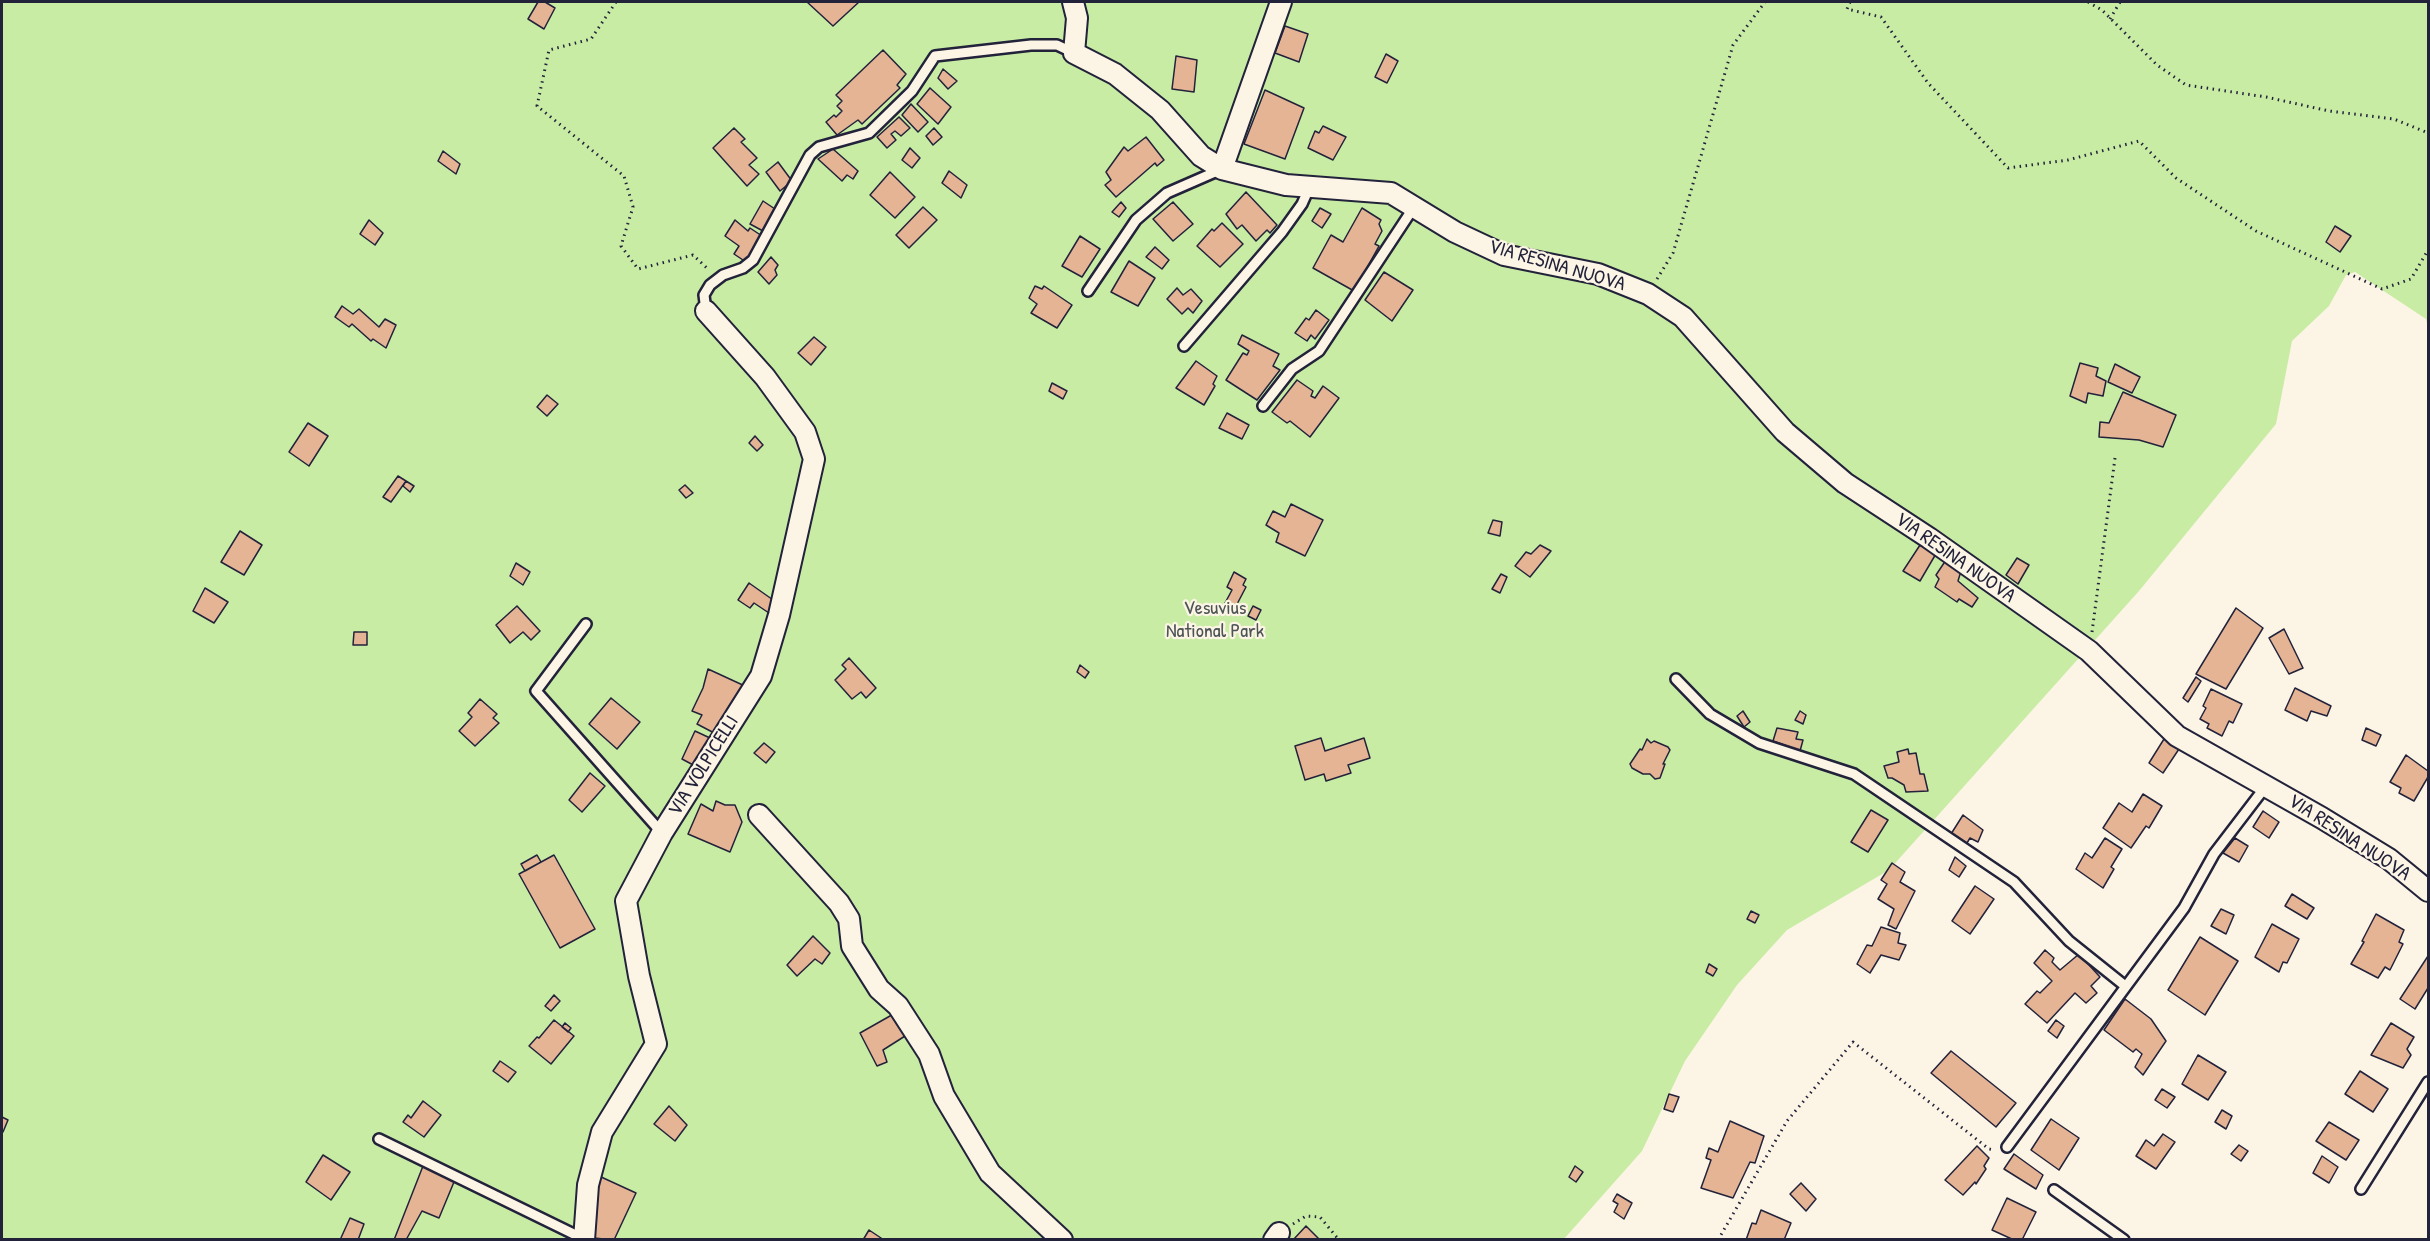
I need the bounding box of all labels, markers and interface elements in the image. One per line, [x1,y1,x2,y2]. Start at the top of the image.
street label: VIA RESINA NUOVA [1486,235,1628,297]
street label: VIA RESINA NUOVA [1890,508,2020,608]
park label: Vesuvius National Park [1166,597,1264,644]
street label: VIA VOLPICELLI [664,711,744,821]
street label: VIA RESINA NUOVA [2283,790,2415,886]

